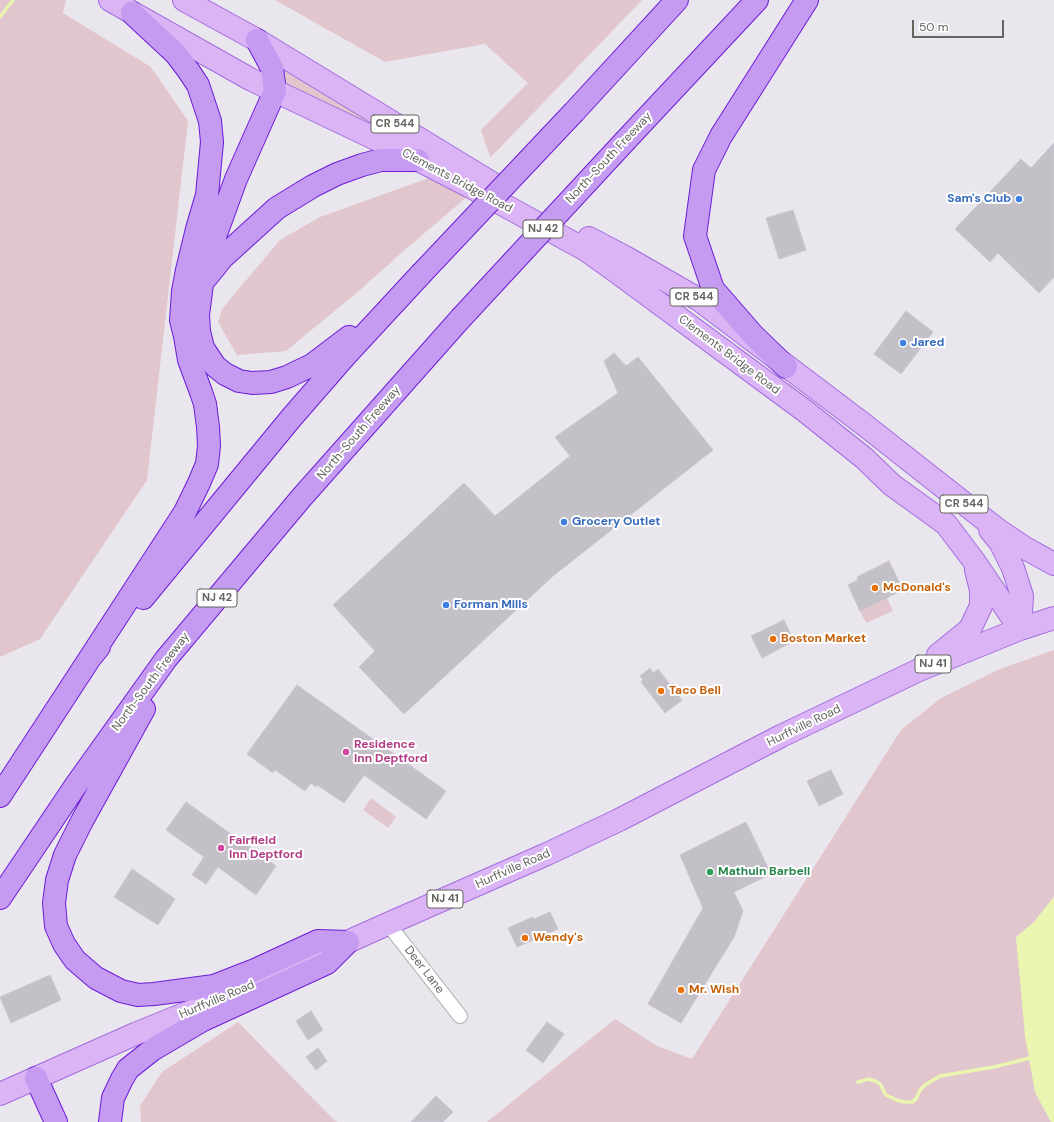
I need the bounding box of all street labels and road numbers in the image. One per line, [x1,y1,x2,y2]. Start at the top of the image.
street label: North-South Freeway [563,109,655,207]
road number: CR 544 [371,115,419,133]
street label: Clements Bridge Road [399,146,515,216]
road number: NJ 42 [523,220,563,238]
road number: CR 544 [670,288,718,306]
street label: Clements Bridge Road [676,312,782,398]
street label: North-South Freeway [314,383,404,483]
road number: CR 544 [940,495,988,513]
road number: NJ 42 [197,589,237,607]
street label: North-South Freeway [109,630,193,734]
road number: NJ 41 [915,655,951,673]
street label: Hurffville Road [765,702,843,750]
street label: Hurffville Road [473,846,553,892]
road number: NJ 41 [427,890,463,908]
street label: Deer Lane [401,943,447,997]
street label: Hurffville Road [177,978,257,1022]

